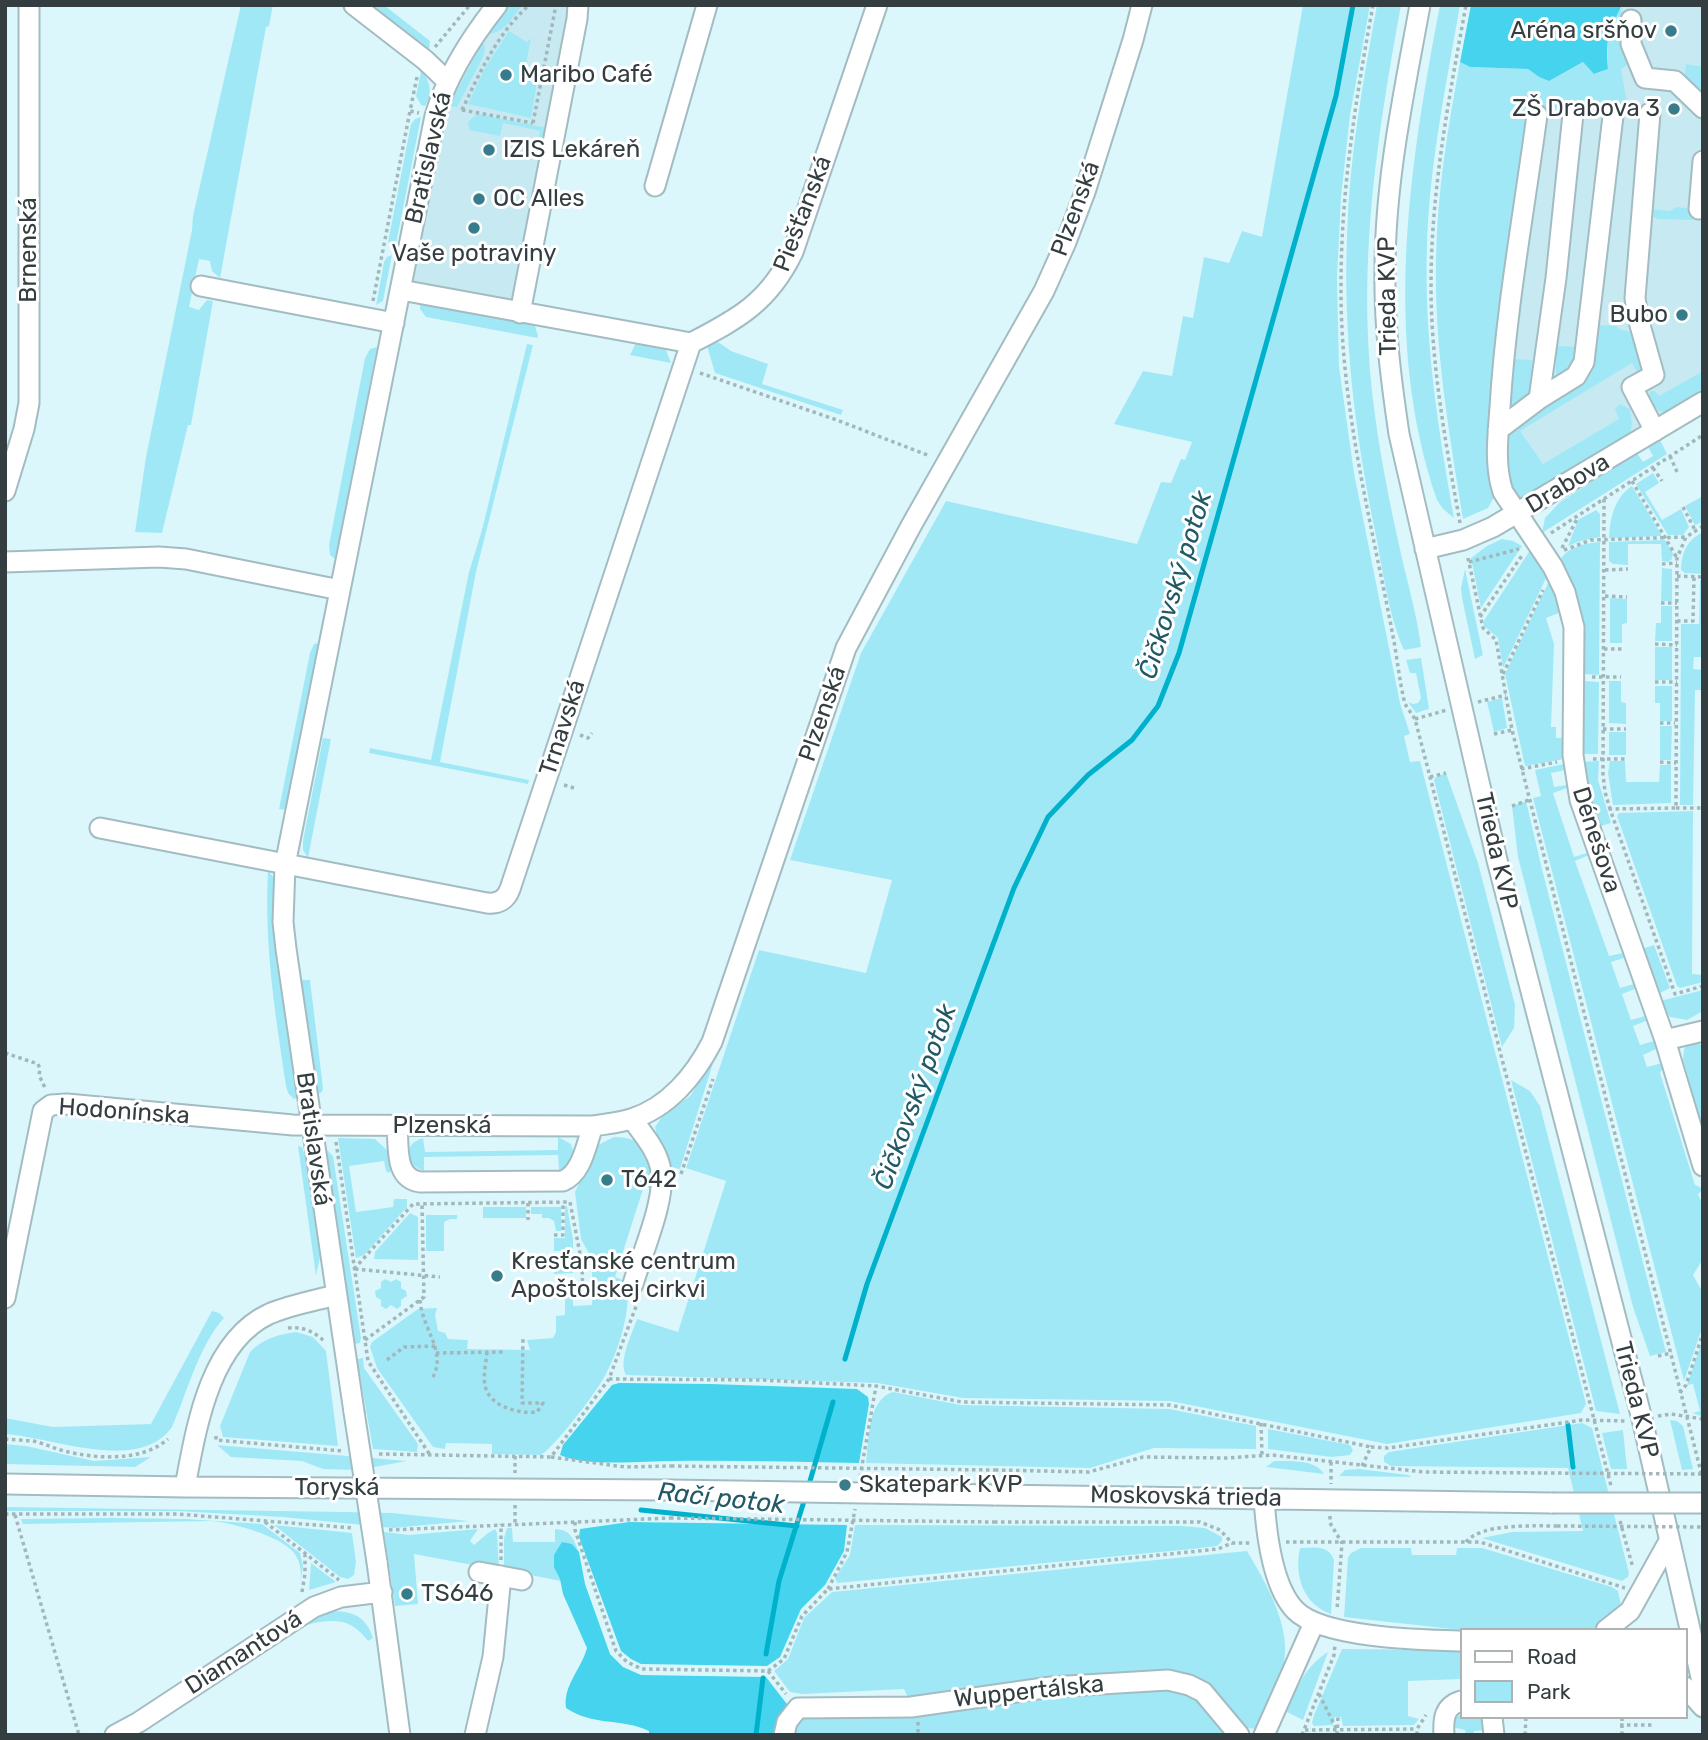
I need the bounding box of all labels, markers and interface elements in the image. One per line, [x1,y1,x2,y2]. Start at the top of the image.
place label: Aréna sršňov [1510,17,1657,45]
marker: Aréna sršňov [1663,23,1679,39]
place label: Maribo Café [520,61,653,89]
marker: Maribo Café [498,67,514,83]
street label: Bratislavská [400,89,458,227]
place label: ZŠ Drabova 3 [1512,95,1660,123]
marker: ZŠ Drabova 3 [1666,101,1682,117]
place label: IZIS Lekáreň [503,136,640,164]
marker: IZIS Lekáreň [481,142,497,158]
street label: Piešťanská [768,152,838,276]
street label: Plzenská [1046,158,1106,260]
place label: OC Alles [493,185,585,213]
marker: OC Alles [471,191,487,207]
street label: Brnenská [15,197,43,303]
marker: Vaše potraviny [466,220,482,236]
street label: Trieda KVP [1373,236,1403,356]
place label: Vaše potraviny [392,240,556,268]
place label: Bubo [1609,301,1668,329]
marker: Bubo [1674,307,1690,323]
street label: Drabova [1521,448,1615,520]
water label: Čičkovský potok [1133,487,1219,683]
street label: Plzenská [793,663,853,765]
street label: Trnavská [534,676,592,780]
street label: Dénešova [1565,783,1627,897]
street label: Trieda KVP [1469,790,1523,912]
water label: Čičkovský potok [868,1000,964,1194]
street label: Bratislavská [289,1070,337,1208]
street label: Hodonínska [57,1093,191,1131]
street label: Plzenská [393,1112,491,1140]
place label: T642 [621,1166,677,1194]
marker: T642 [599,1172,615,1188]
place label: Kresťanské centrum Apoštolskej cirkvi [511,1248,736,1304]
marker: Kresťanské centrum Apoštolskej cirkvi [489,1268,505,1284]
street label: Trieda KVP [1608,1339,1664,1461]
place label: Skatepark KVP [859,1471,1023,1499]
street label: Toryská [295,1474,379,1502]
water label: Račí potok [656,1477,786,1521]
marker: Skatepark KVP [837,1477,853,1493]
street label: Moskovská trieda [1090,1481,1282,1513]
place label: TS646 [421,1580,494,1608]
marker: TS646 [399,1586,415,1602]
street label: Diamantová [180,1605,308,1701]
legend [1460,1628,1687,1719]
text: Road [1527,1644,1577,1669]
street label: Wuppertálska [953,1670,1105,1714]
text: Park [1527,1679,1571,1704]

